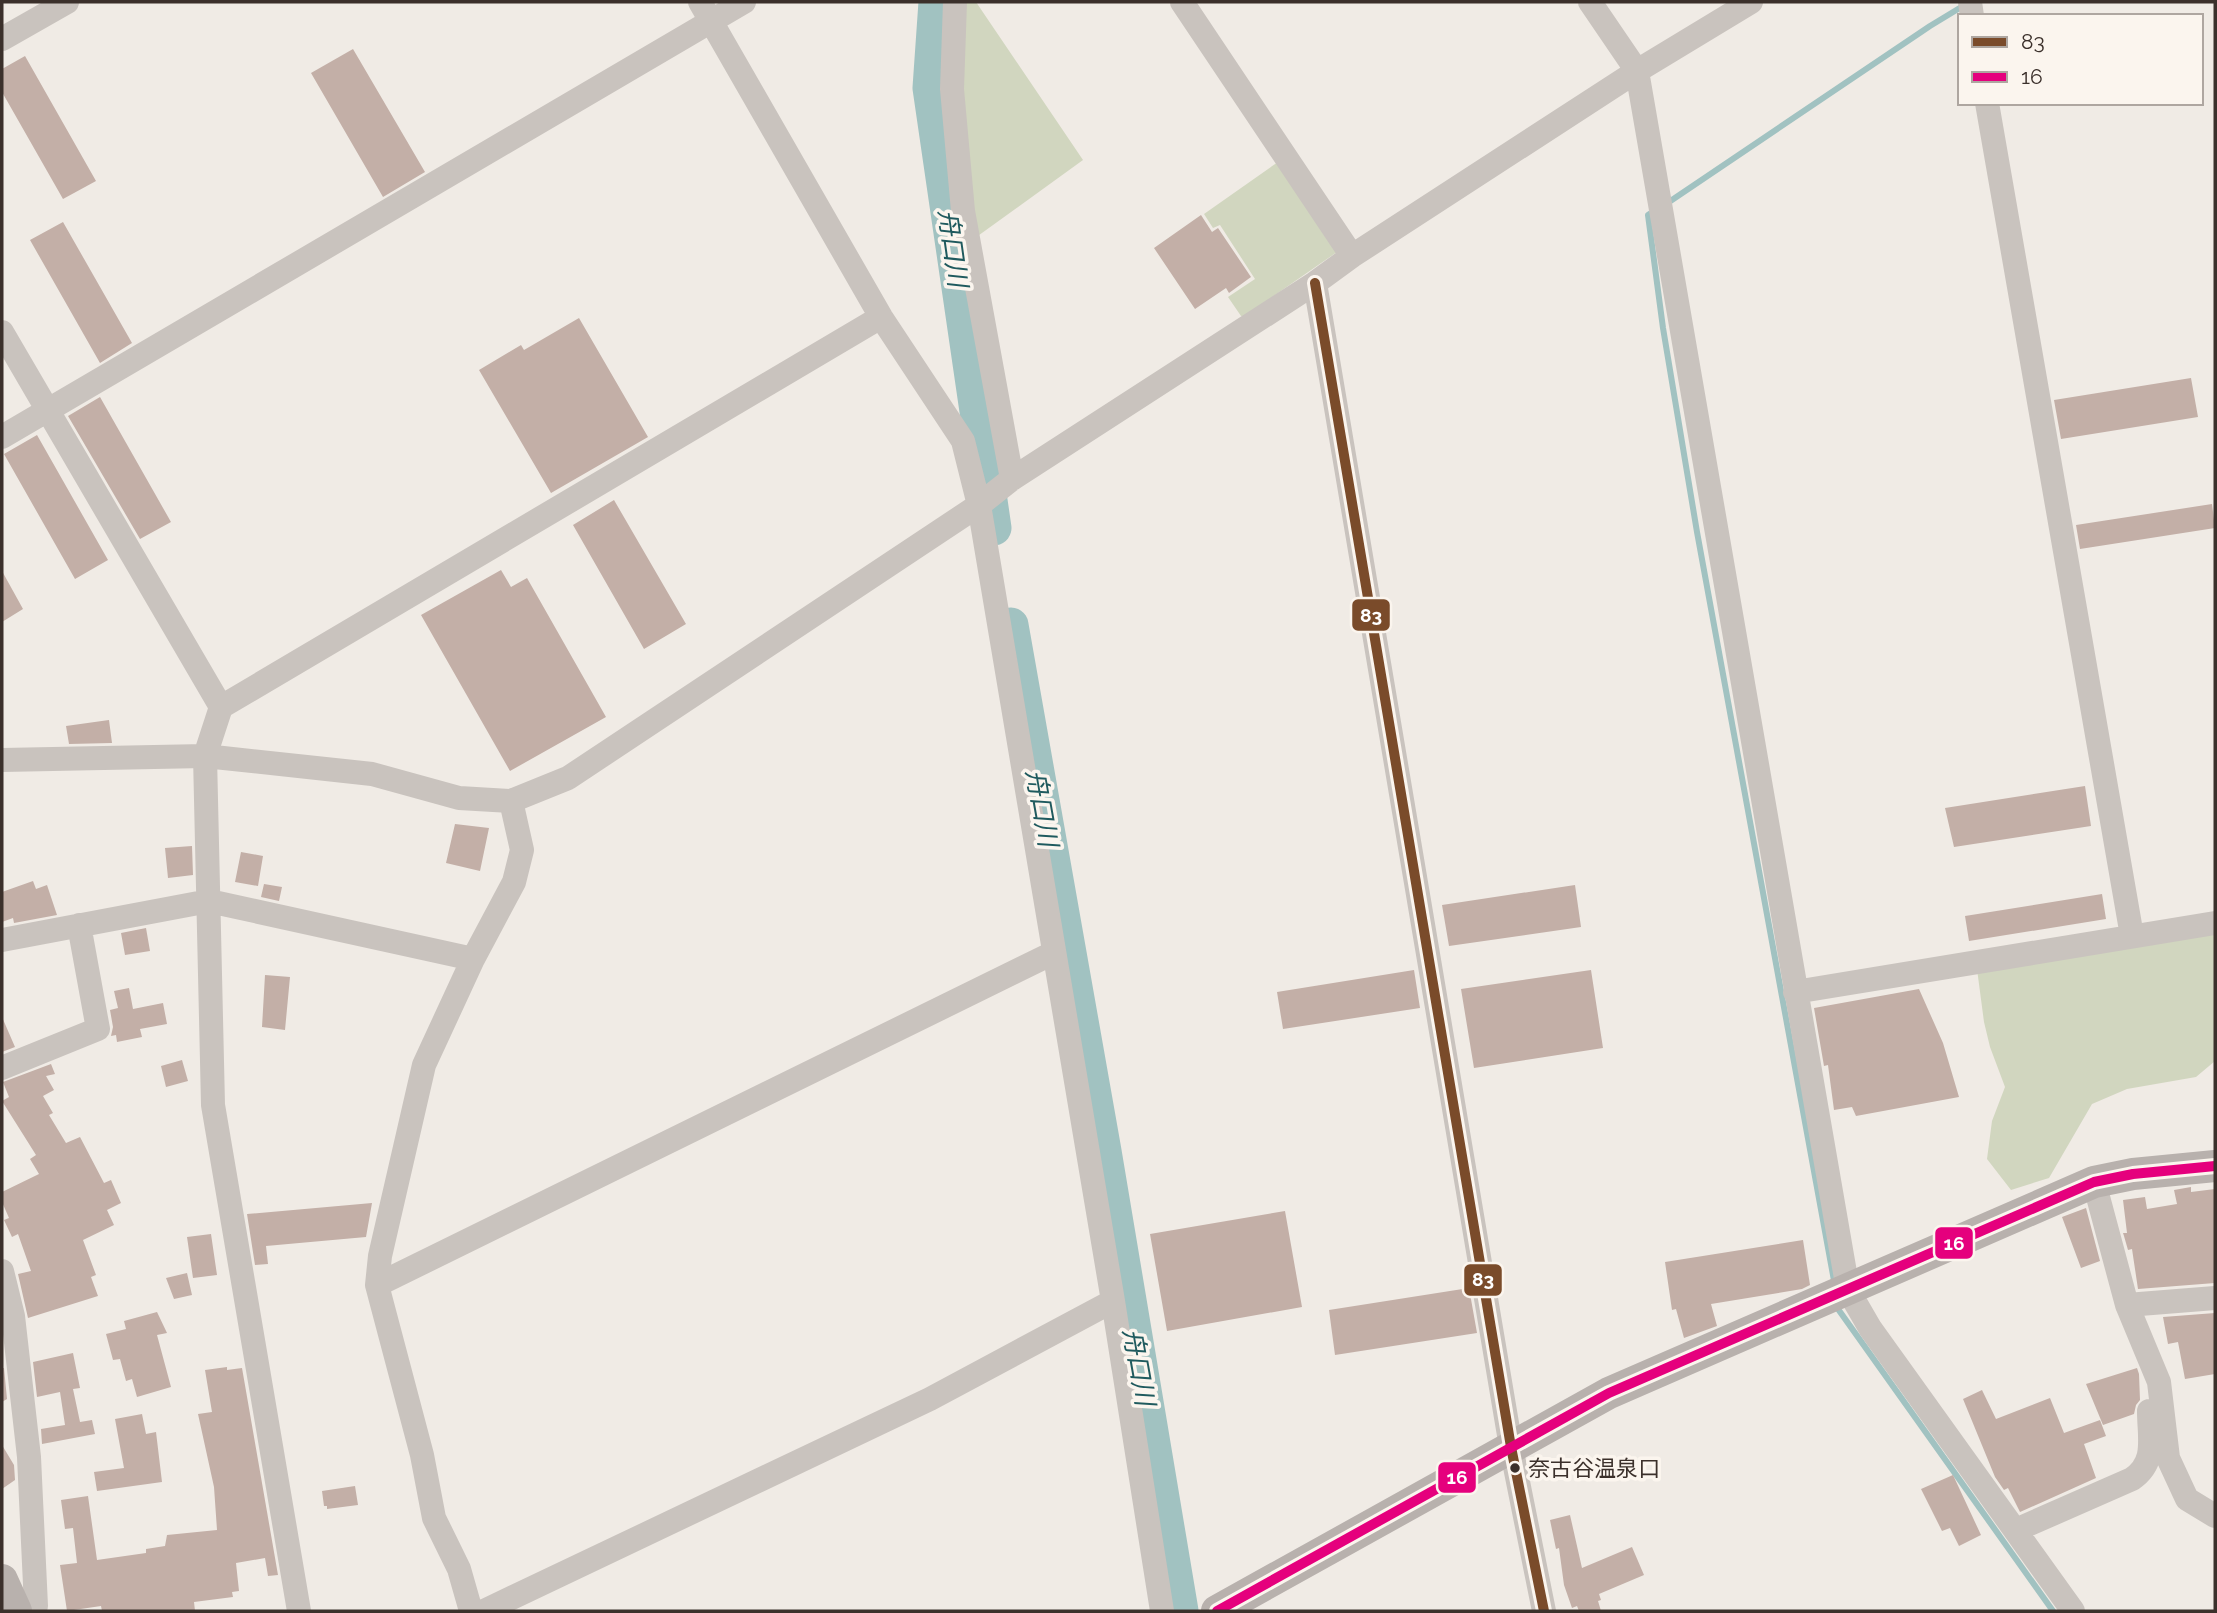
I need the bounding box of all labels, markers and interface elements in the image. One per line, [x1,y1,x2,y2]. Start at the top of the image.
legend [1958,14,2203,105]
text: 83 [2021,29,2045,54]
text: 16 [2021,64,2043,89]
water label: 舟口川 [933,207,974,292]
line badge: 83 [1351,598,1391,632]
text: 83 [1360,604,1382,626]
water label: 舟口川 [1020,767,1064,852]
line badge: 16 [1934,1226,1974,1260]
text: 16 [1944,1232,1964,1254]
line badge: 83 [1463,1263,1503,1297]
text: 83 [1472,1268,1494,1290]
water label: 舟口川 [1117,1326,1161,1411]
place label: 奈古谷温泉口 [1528,1455,1660,1481]
line badge: 16 [1437,1461,1477,1494]
marker: 奈古谷温泉口 [1508,1461,1522,1475]
text: 16 [1447,1466,1467,1488]

